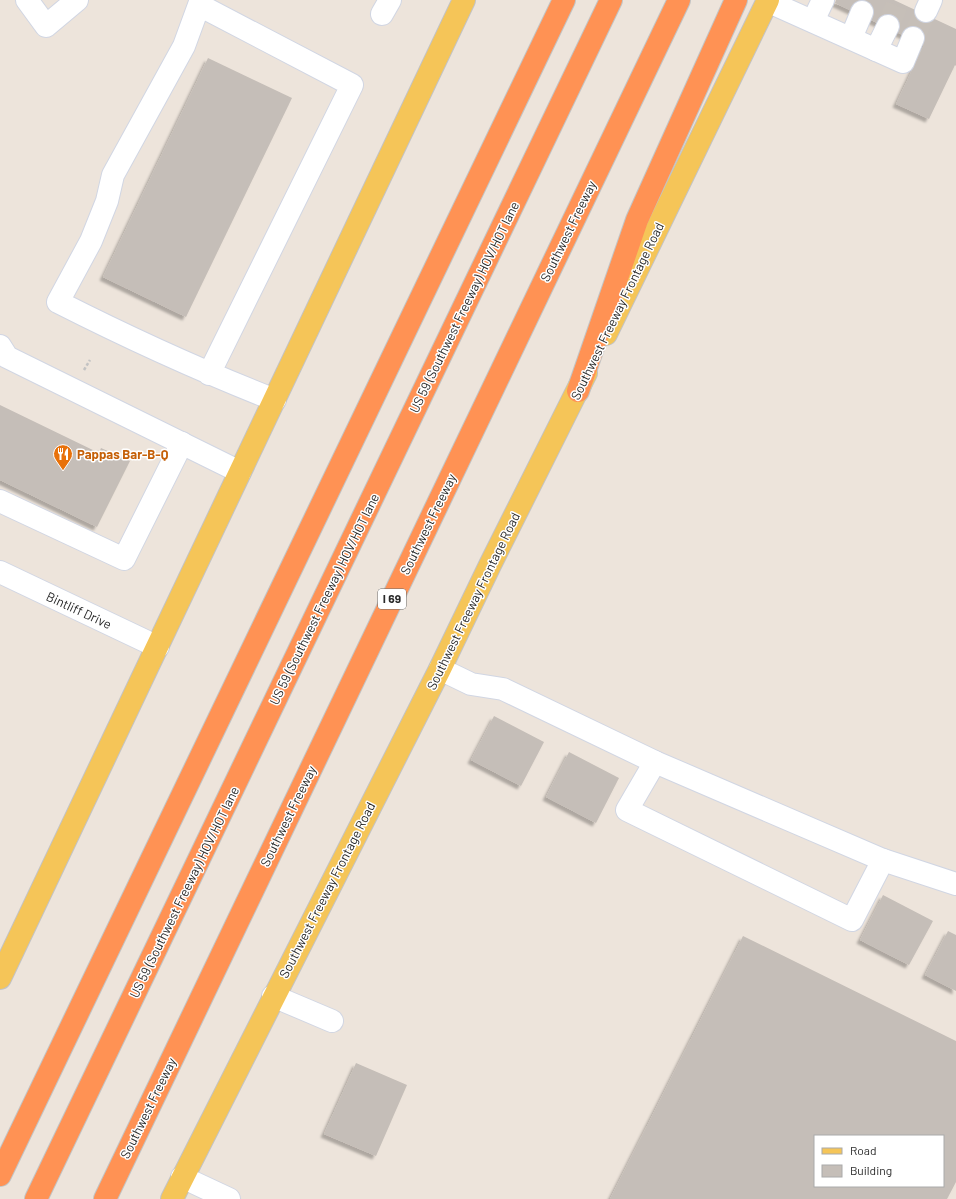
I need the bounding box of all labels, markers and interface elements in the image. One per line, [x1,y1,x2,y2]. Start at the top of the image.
street label: Southwest Freeway [537,178,599,284]
street label: US 59 (Southwest Freeway) HOV/HOT lane [406,199,522,415]
street label: Southwest Freeway Frontage Road [567,220,667,402]
restaurant icon: Pappas Bar-B-Q [52,443,74,471]
place label: Pappas Bar-B-Q [77,446,169,462]
street label: Southwest Freeway [397,471,459,577]
street label: US 59 (Southwest Freeway) HOV/HOT lane [266,491,382,707]
street label: Southwest Freeway Frontage Road [423,510,523,692]
street label: Bintliff Drive [44,588,114,632]
road number: I 69 [378,589,406,609]
street label: Southwest Freeway [257,763,319,869]
street label: US 59 (Southwest Freeway) HOV/HOT lane [126,784,242,1000]
street label: Southwest Freeway Frontage Road [276,799,378,981]
street label: Southwest Freeway [117,1055,179,1161]
legend [814,1135,944,1187]
text: Road [850,1143,877,1157]
text: Building [850,1163,892,1177]

